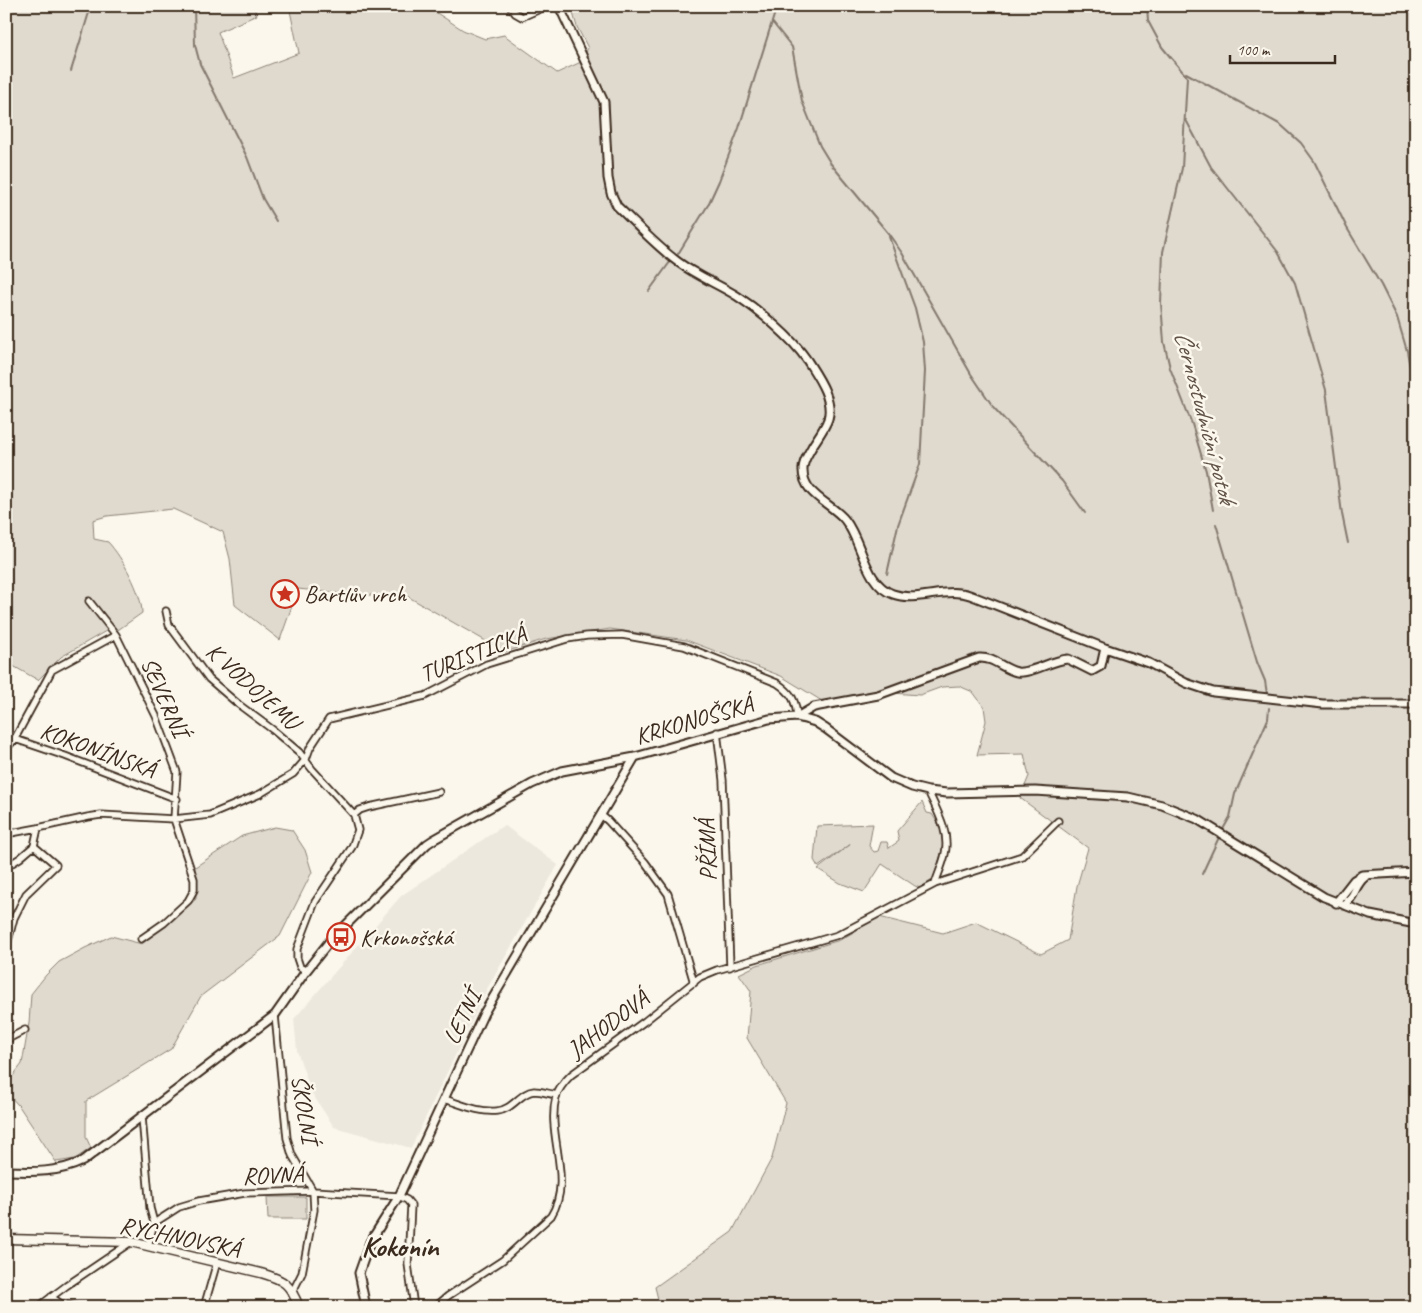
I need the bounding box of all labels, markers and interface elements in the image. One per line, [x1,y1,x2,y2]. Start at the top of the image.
scale bar [1230,32,1334,64]
text: 100 m [1237,41,1271,60]
water label: Černostudniční potok [1167,328,1245,511]
place icon: Bartlův vrch [270,579,300,609]
place label: Bartlův vrch [304,579,407,609]
street label: TURISTICKÁ [415,618,533,689]
street label: K VODOJEMU [200,636,309,739]
street label: SEVERNÍ [134,653,198,746]
street label: KRKONOŠSKÁ [632,688,759,751]
street label: KOKONÍNSKÁ [36,715,162,786]
street label: PŘÍMÁ [691,816,723,882]
bus stop icon: Krkonošská [326,922,356,952]
place label: Krkonošská [360,922,455,952]
street label: LETNÍ [436,980,490,1049]
street label: JAHODOVÁ [561,982,657,1065]
street label: ŠKOLNÍ [285,1073,326,1150]
street label: ROVNÁ [242,1159,307,1191]
street label: RYCHNOVSKÁ [117,1210,246,1265]
district label: Kokonín [361,1228,440,1265]

